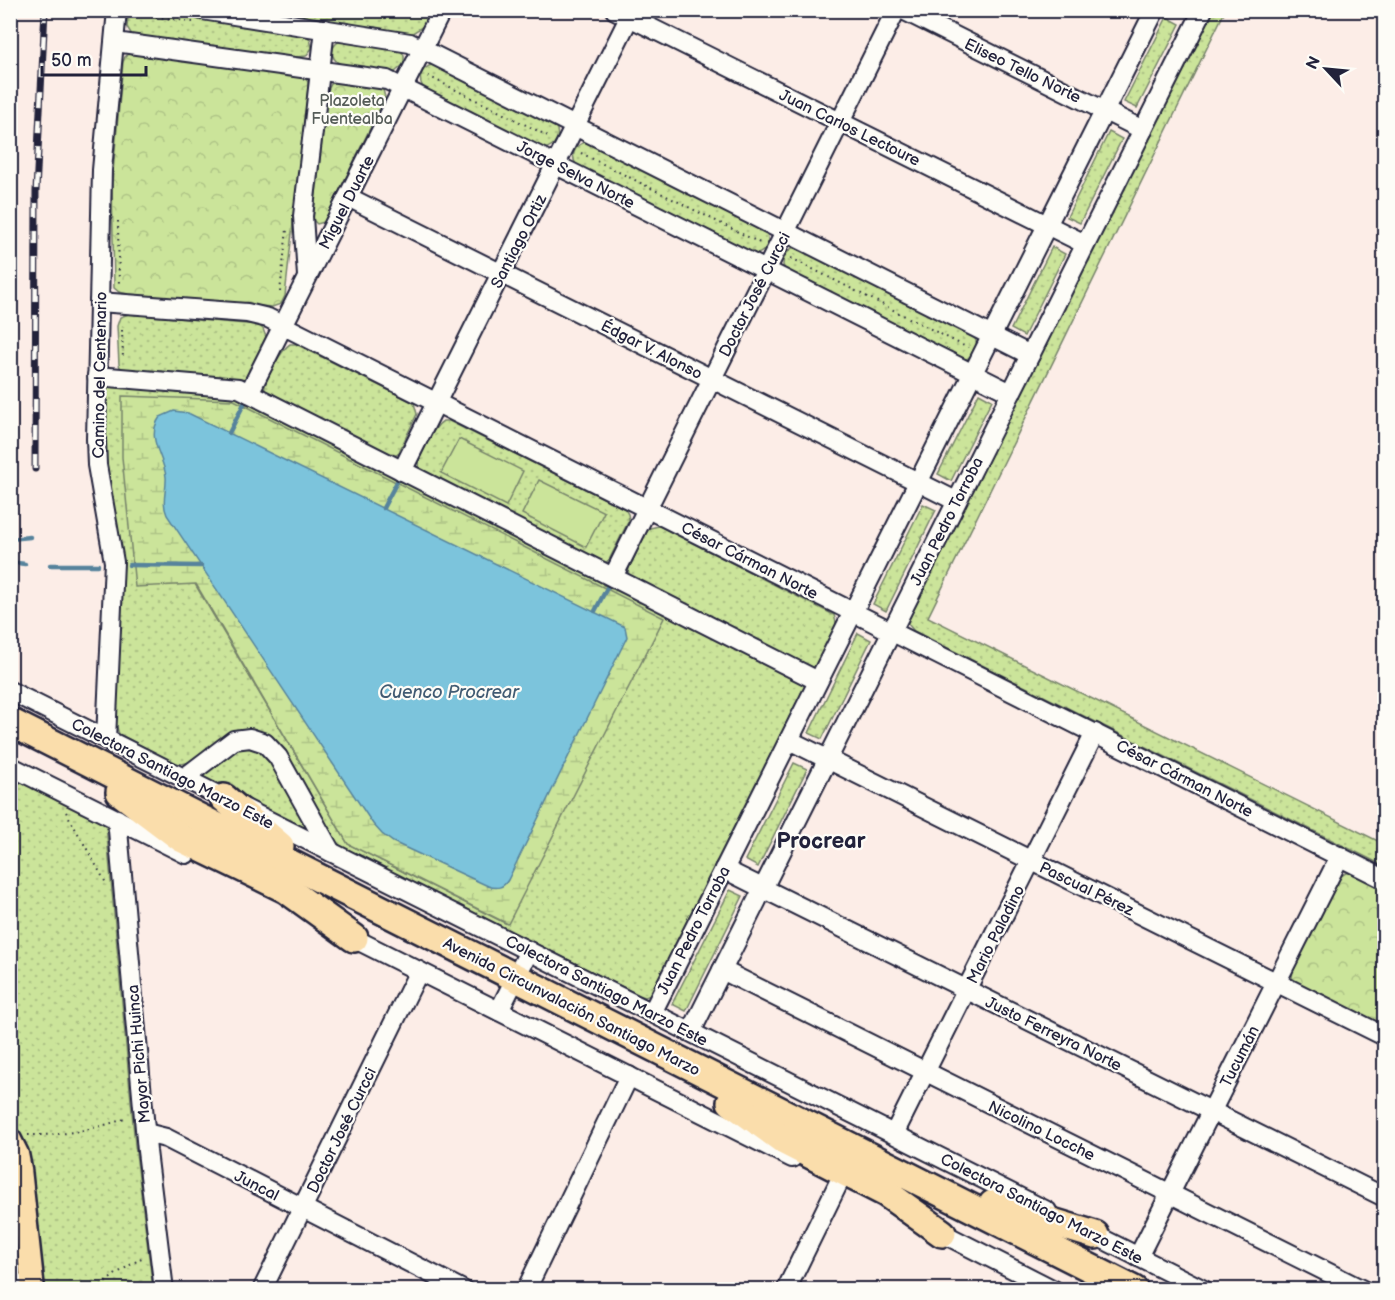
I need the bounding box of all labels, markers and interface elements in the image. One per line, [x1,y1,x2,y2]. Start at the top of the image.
street label: Eliseo Tello Norte [961,35,1084,108]
scale bar [42,39,146,77]
north arrow [1296,39,1356,99]
text: 50 m [51,50,92,71]
text: N [1303,54,1325,73]
street label: Juan Carlos Lectoure [776,86,923,171]
park label: Plazoleta Fuentealba [311,92,393,129]
street label: Jorge Selva Norte [513,137,638,214]
street label: Miguel Duarte [316,152,379,253]
street label: Santiago Ortiz [488,191,551,292]
street label: Doctor José Curcci [716,229,795,360]
street label: Camino del Centenario [90,291,111,459]
street label: Édgar V. Alonso [597,315,706,384]
street label: Juan Pedro Torroba [907,454,988,589]
street label: César Cárman Norte [678,519,821,604]
water label: Cuenco Procrear [379,682,520,703]
street label: Colectora Santiago Marzo Este [68,715,277,834]
street label: César Cárman Norte [1113,737,1256,822]
district label: Procrear [777,828,866,855]
street label: Pascual Pérez [1036,858,1137,920]
street label: Juan Pedro Torroba [654,863,735,998]
street label: Mario Paladino [963,882,1029,987]
street label: Colectora Santiago Marzo Este [502,932,711,1051]
street label: Avenida Circunvalación Santiago Marzo [440,934,703,1081]
street label: Mayor Pichi Huinca [124,984,155,1124]
street label: Justo Ferreyra Norte [982,993,1125,1076]
street label: Tucumán [1217,1023,1264,1090]
street label: Doctor José Curcci [304,1065,381,1197]
street label: Nicolino Locche [985,1097,1098,1166]
street label: Colectora Santiago Marzo Este [937,1150,1146,1269]
street label: Juncal [231,1167,282,1206]

